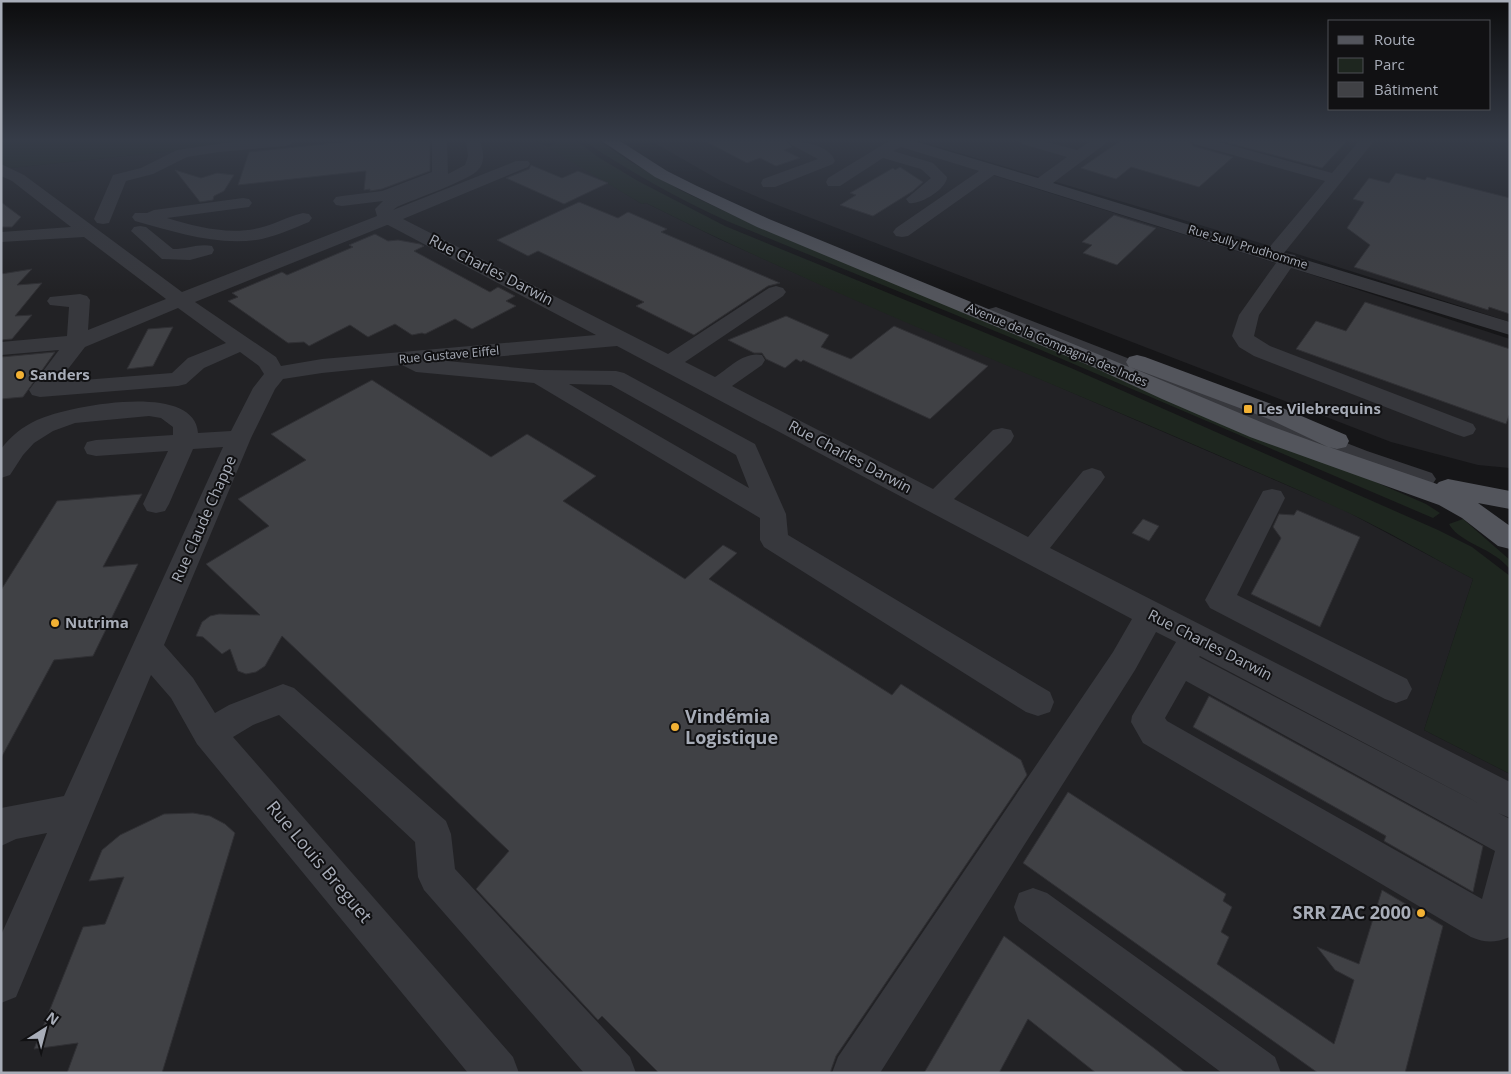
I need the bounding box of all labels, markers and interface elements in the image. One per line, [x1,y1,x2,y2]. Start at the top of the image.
legend [1328,20,1491,110]
text: Route [1374,29,1415,49]
text: Parc [1374,54,1405,74]
text: Bâtiment [1374,79,1438,99]
street label: Rue Sully Prudhomme [1186,220,1310,273]
street label: Rue Charles Darwin [426,229,557,309]
street label: Avenue de la Compagnie des Indes [964,299,1151,391]
street label: Rue Gustave Eiffel [398,342,500,367]
place label: Sanders [30,364,90,384]
marker: Sanders [14,369,26,381]
place label: Les Vilebrequins [1258,398,1381,418]
marker: Les Vilebrequins [1242,403,1254,415]
street label: Rue Charles Darwin [785,415,916,497]
street label: Rue Claude Chappe [166,452,240,585]
street label: Rue Charles Darwin [1145,604,1276,684]
place label: Nutrima [65,612,129,632]
marker: Nutrima [49,617,61,629]
place label: Vindémia Logistique [685,704,778,749]
marker: Vindémia Logistique [669,721,681,733]
street label: Rue Louis Breguet [262,795,378,927]
place label: SRR ZAC 2000 [1292,900,1411,924]
marker: SRR ZAC 2000 [1415,907,1427,919]
north arrow [20,1004,70,1054]
text: N [43,1007,63,1029]

